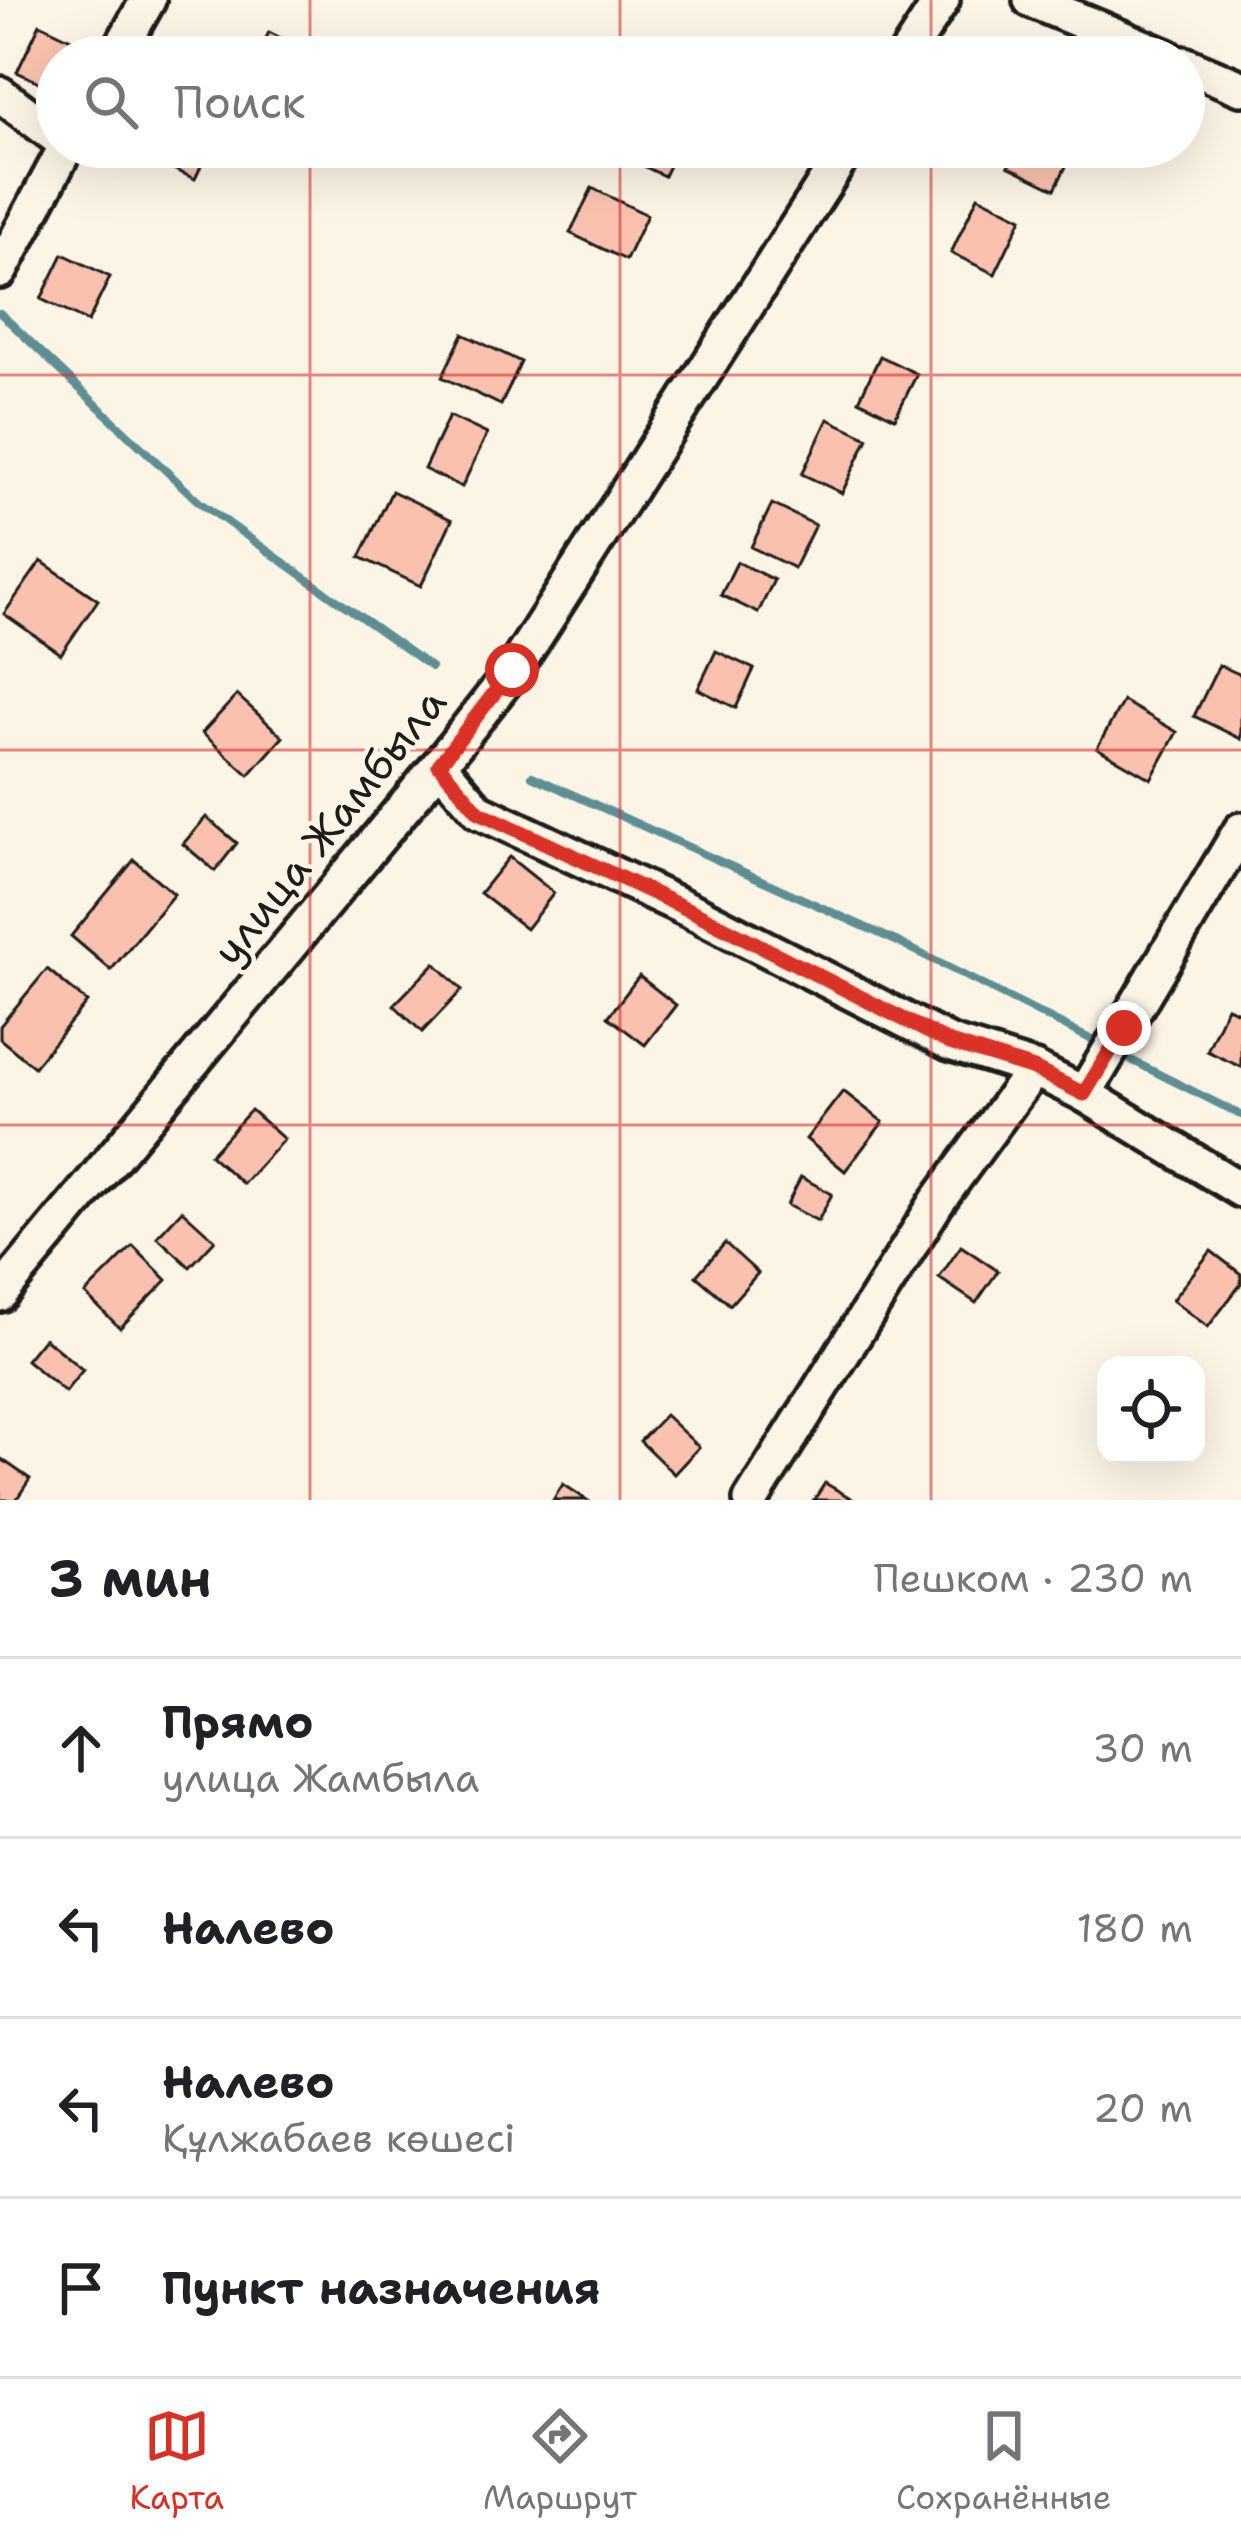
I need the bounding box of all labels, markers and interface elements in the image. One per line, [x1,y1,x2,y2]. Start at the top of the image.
search box [36,36,1205,168]
icon: search [78,69,144,135]
text: Поиск [174,72,305,132]
route start [485,643,539,697]
street label: улица Жамбыла [200,676,458,976]
route end [1097,1001,1151,1055]
map controls [1097,1356,1205,1464]
button: locate [1097,1356,1205,1464]
text: 3 мин [48,1544,212,1612]
text: Пешком · 230 m [874,1552,1193,1604]
text: Прямо [162,1692,313,1752]
icon: ahead [48,1715,114,1781]
text: 30 m [1092,1722,1193,1774]
text: улица Жамбыла [162,1752,479,1804]
icon: left [48,1895,114,1961]
text: Налево [162,1898,335,1958]
text: 180 m [1077,1902,1193,1954]
text: Налево [162,2052,335,2112]
icon: left [48,2075,114,2141]
text: 20 m [1093,2082,1193,2134]
text: Құлжабаев көшесі [162,2112,515,2164]
icon: arrive [48,2255,114,2321]
text: Пункт назначения [162,2258,601,2318]
tab: Карта [130,2403,224,2520]
tab: Маршрут [483,2403,637,2520]
tab: Сохранённые [896,2403,1111,2520]

